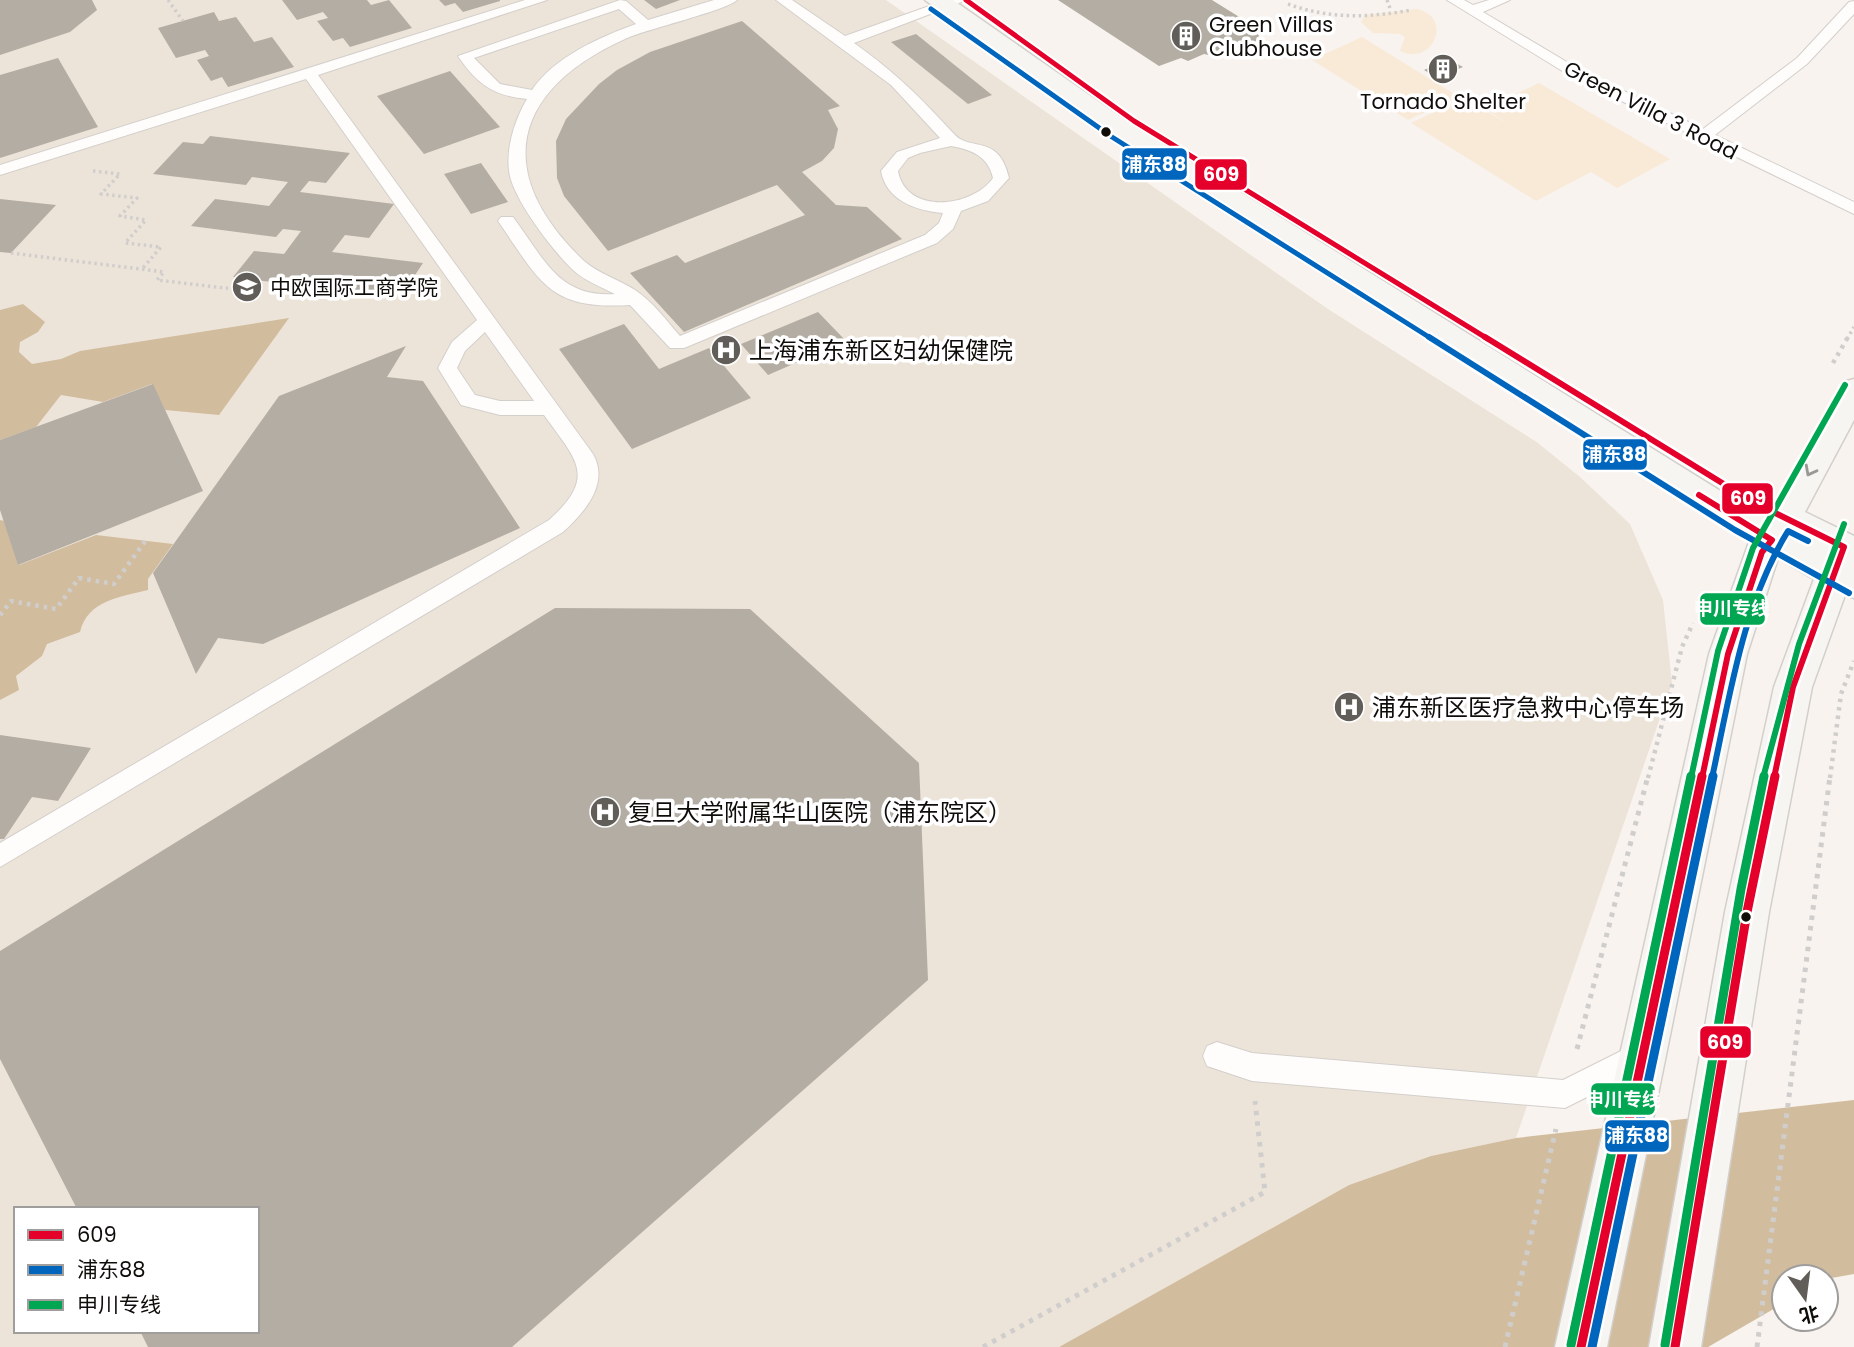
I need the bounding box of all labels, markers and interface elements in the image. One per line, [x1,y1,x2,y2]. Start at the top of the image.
place label: Green Villas Clubhouse [1209,10,1333,63]
building icon: Green Villas Clubhouse [1169,19,1203,53]
building icon: Tornado Shelter [1426,52,1460,86]
street label: Green Villa 3 Road [1559,54,1743,166]
place label: Tornado Shelter [1360,87,1526,116]
unlabelled marker [1099,125,1113,139]
line badge: 浦东88 [1121,147,1188,181]
text: 浦东88 [1124,151,1186,178]
line badge: 609 [1194,158,1248,191]
text: 609 [1203,161,1239,188]
school or university icon: 中欧国际工商学院 [230,270,264,304]
place label: 中欧国际工商学院 [270,273,438,302]
hospital icon: 上海浦东新区妇幼保健院 [709,333,743,367]
place label: 上海浦东新区妇幼保健院 [749,334,1013,367]
line badge: 浦东88 [1582,438,1648,471]
text: 浦东88 [1584,441,1646,468]
one-way arrow [1805,464,1818,477]
line badge: 609 [1721,482,1774,515]
text: 609 [1730,485,1766,512]
line badge: 申川专线 [1699,592,1766,626]
text: 申川专线 [1694,595,1770,622]
hospital icon: 浦东新区医疗急救中心停车场 [1332,690,1366,724]
place label: 浦东新区医疗急救中心停车场 [1372,691,1684,724]
hospital icon: 复旦大学附属华山医院（浦东院区） [588,795,622,829]
place label: 复旦大学附属华山医院（浦东院区） [628,796,1012,829]
unlabelled marker [1739,910,1753,924]
line badge: 609 [1699,1025,1752,1059]
text: 609 [1707,1029,1743,1056]
line badge: 申川专线 [1590,1082,1656,1116]
text: 申川专线 [1585,1086,1661,1113]
line badge: 浦东88 [1604,1119,1670,1153]
text: 浦东88 [1606,1122,1668,1149]
legend [14,1207,259,1333]
text: 609 [77,1220,117,1249]
text: 浦东88 [77,1255,146,1284]
north arrow [1770,1263,1840,1333]
text: 申川专线 [77,1290,161,1319]
text: 北 [1797,1299,1821,1329]

